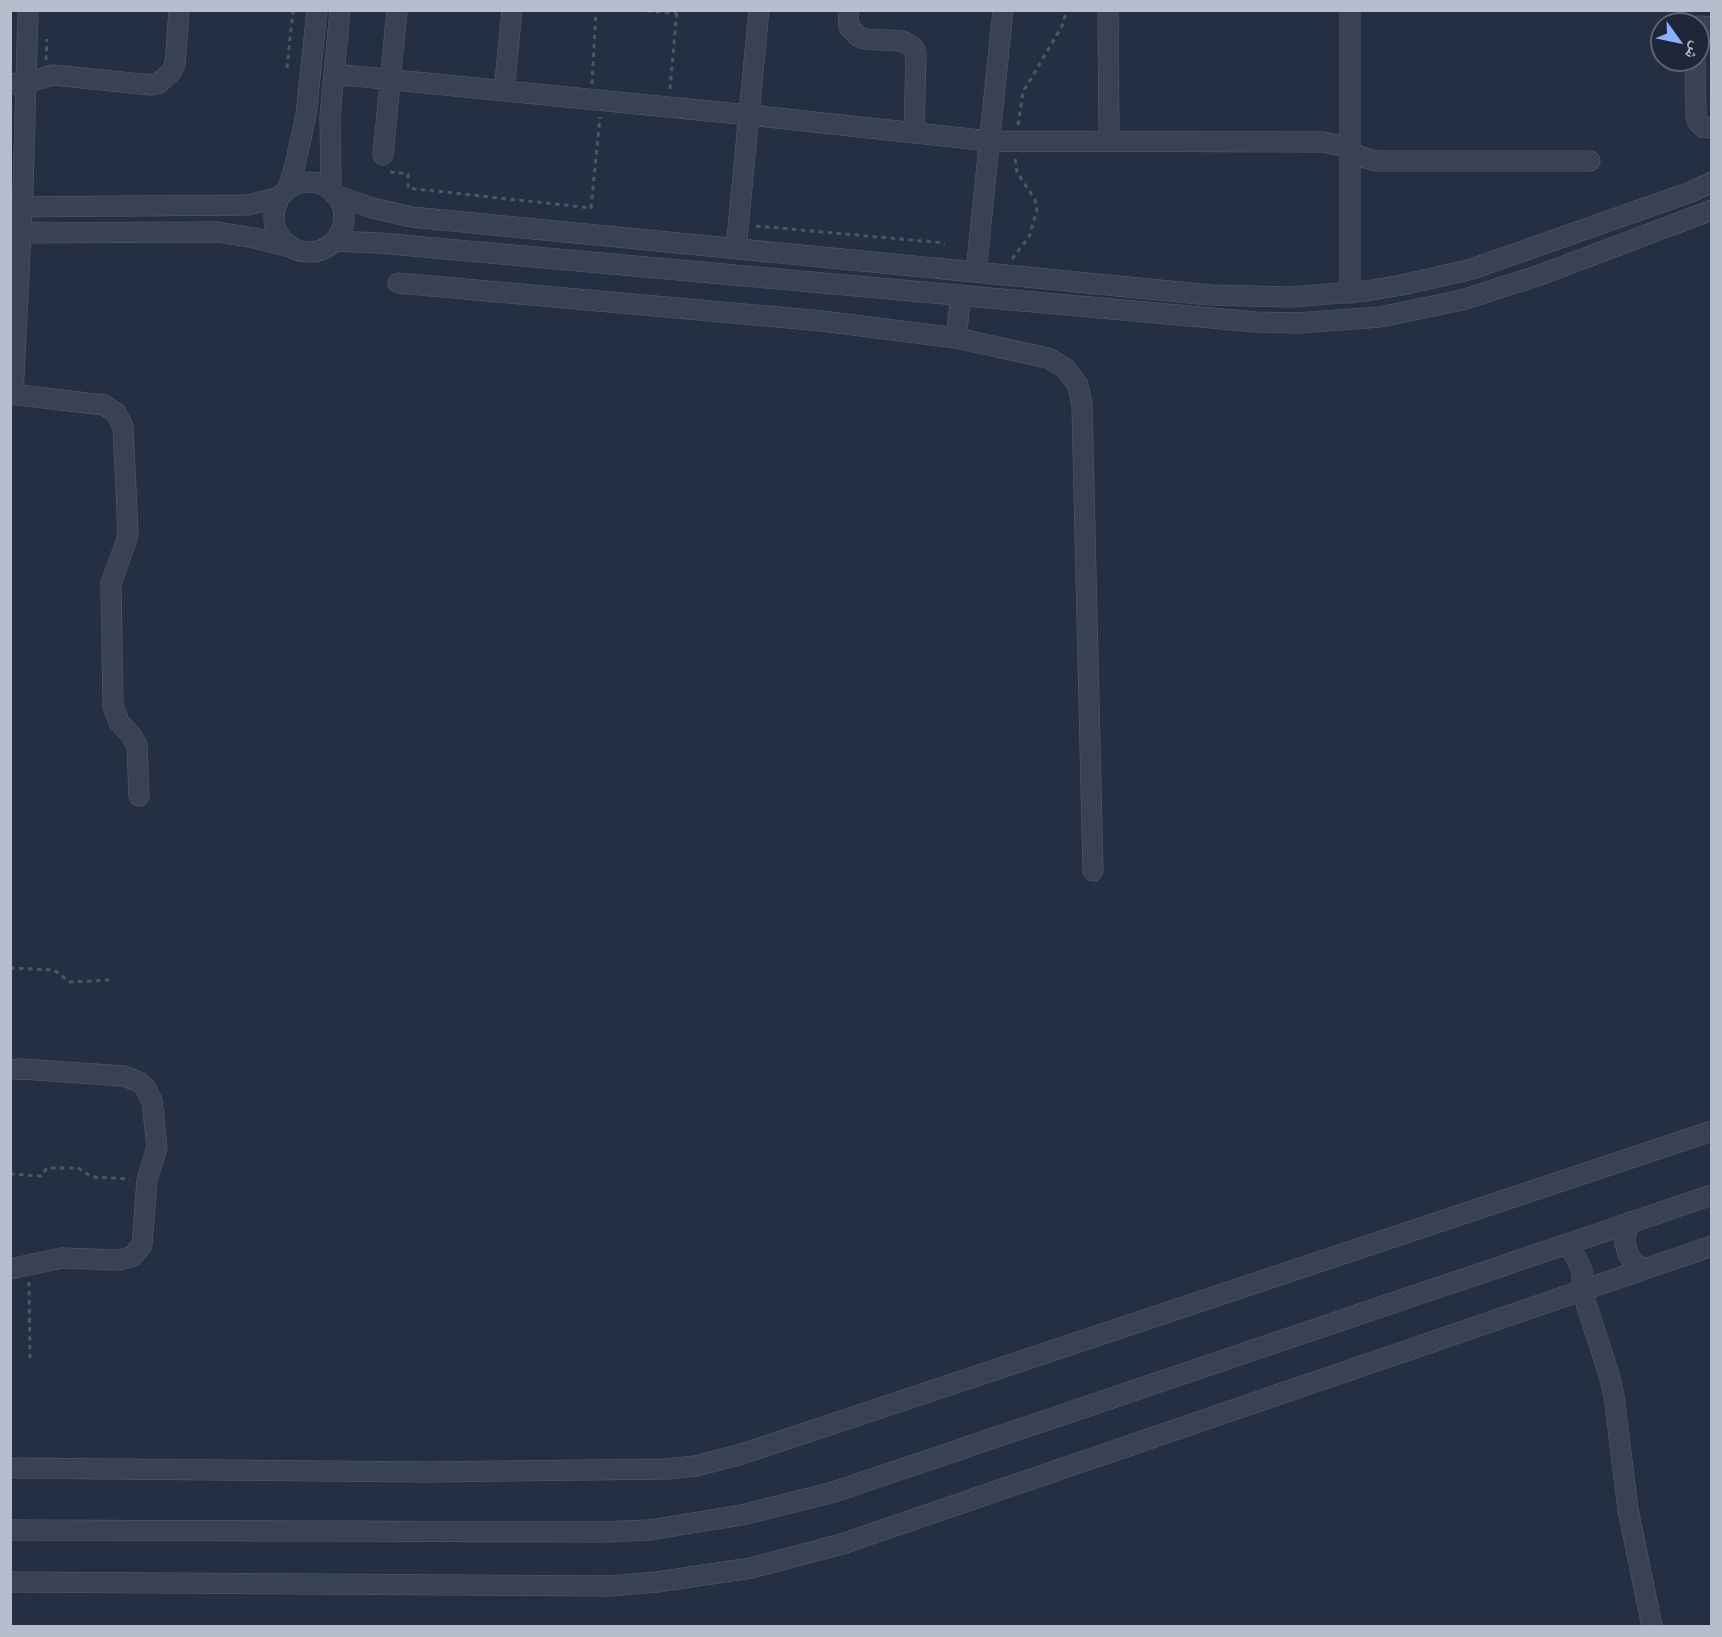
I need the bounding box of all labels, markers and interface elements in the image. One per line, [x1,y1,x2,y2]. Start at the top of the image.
north arrow [1650,12,1710,72]
text: ش [1680,38,1708,64]

